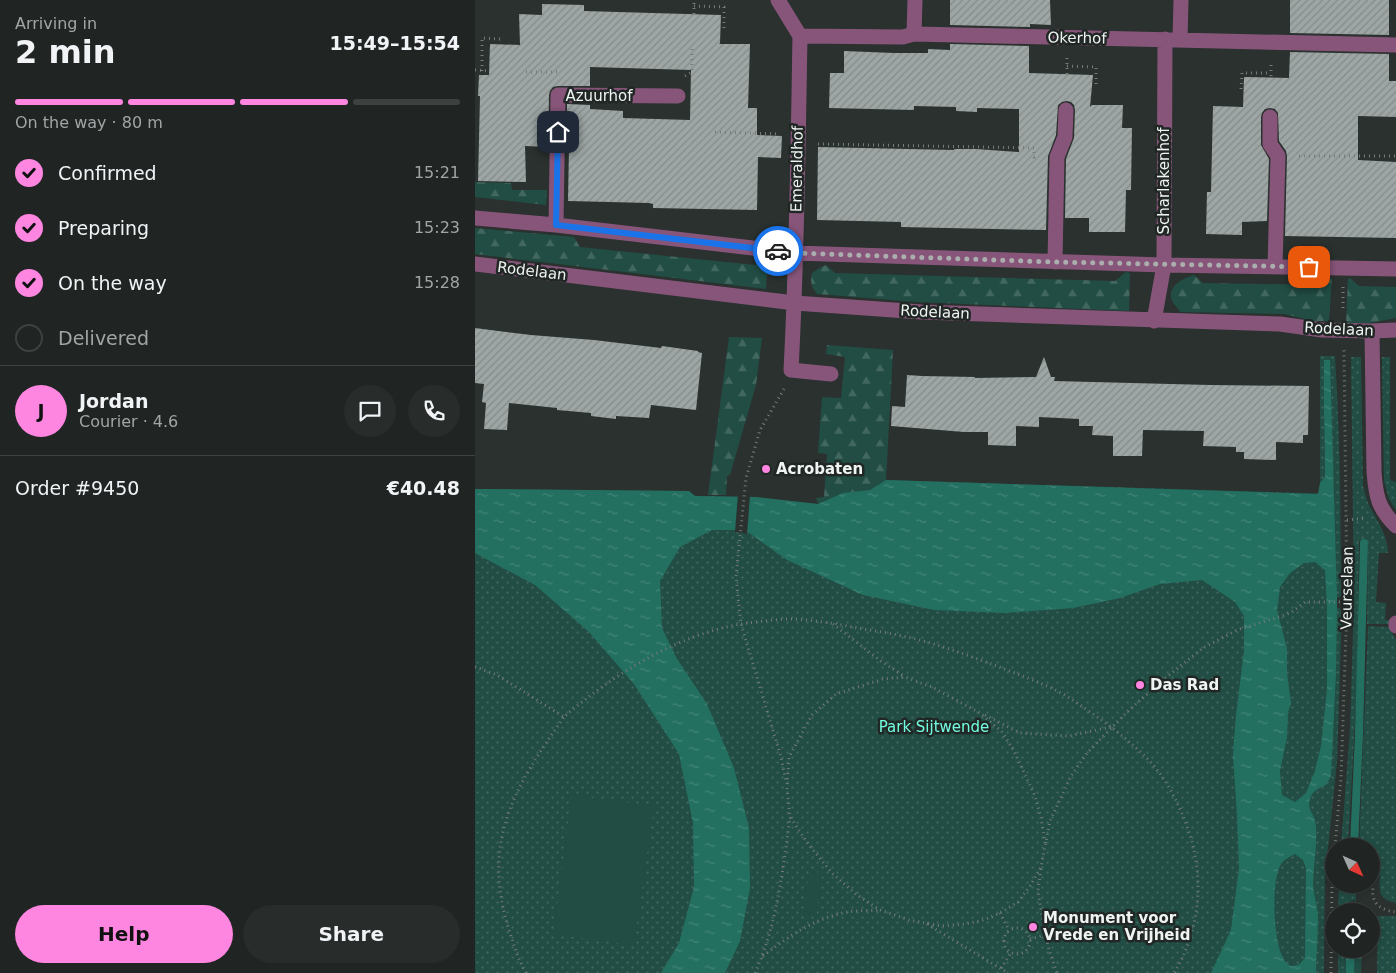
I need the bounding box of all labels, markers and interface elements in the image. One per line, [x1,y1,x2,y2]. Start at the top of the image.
text: Arriving in [15,14,97,33]
street label: Okerhof [1047,28,1107,48]
text: 15:49–15:54 [330,32,460,54]
text: 2 min [15,33,116,71]
street label: Azuurhof [565,87,633,105]
pin [537,111,579,153]
text: On the way · 80 m [15,113,163,132]
icon: home [544,118,572,146]
street label: Emeraldhof [787,125,807,212]
street label: Scharlakenhof [1155,127,1173,234]
icon: check [15,159,43,187]
text: Confirmed [58,162,157,184]
text: 15:21 [414,163,460,182]
icon: check [15,214,43,242]
text: Preparing [58,217,149,239]
text: 15:23 [414,218,460,237]
courier [753,226,803,276]
icon: car [764,237,792,265]
pin [1288,246,1330,288]
icon: bag [1295,253,1323,281]
street label: Rodelaan [496,258,568,284]
icon: check [15,269,43,297]
text: On the way [58,272,167,294]
text: 15:28 [414,273,460,292]
street label: Rodelaan [900,301,970,323]
street label: Rodelaan [1304,318,1374,340]
text: Delivered [58,327,149,349]
button: chat [344,385,396,437]
button: phone [408,385,460,437]
text: Jordan [79,390,148,412]
text: J [37,400,45,422]
text: Courier · 4.6 [79,412,178,431]
place label: Acrobaten [776,460,863,478]
marker: Acrobaten [760,463,772,475]
text: Order #9450 [15,477,139,499]
text: €40.48 [387,477,460,499]
street label: Veurselaan [1337,546,1357,630]
place label: Das Rad [1150,676,1219,694]
marker: Das Rad [1134,679,1146,691]
park label: Park Sijtwende [879,718,989,736]
north arrow [1325,838,1380,892]
map controls [1325,838,1380,958]
button: locate [1325,903,1380,958]
button: Help [15,905,233,963]
button: Share [243,905,460,963]
place label: Monument voor Vrede en Vrijheid [1043,909,1190,944]
marker: Monument voor Vrede en Vrijheid [1027,921,1039,933]

